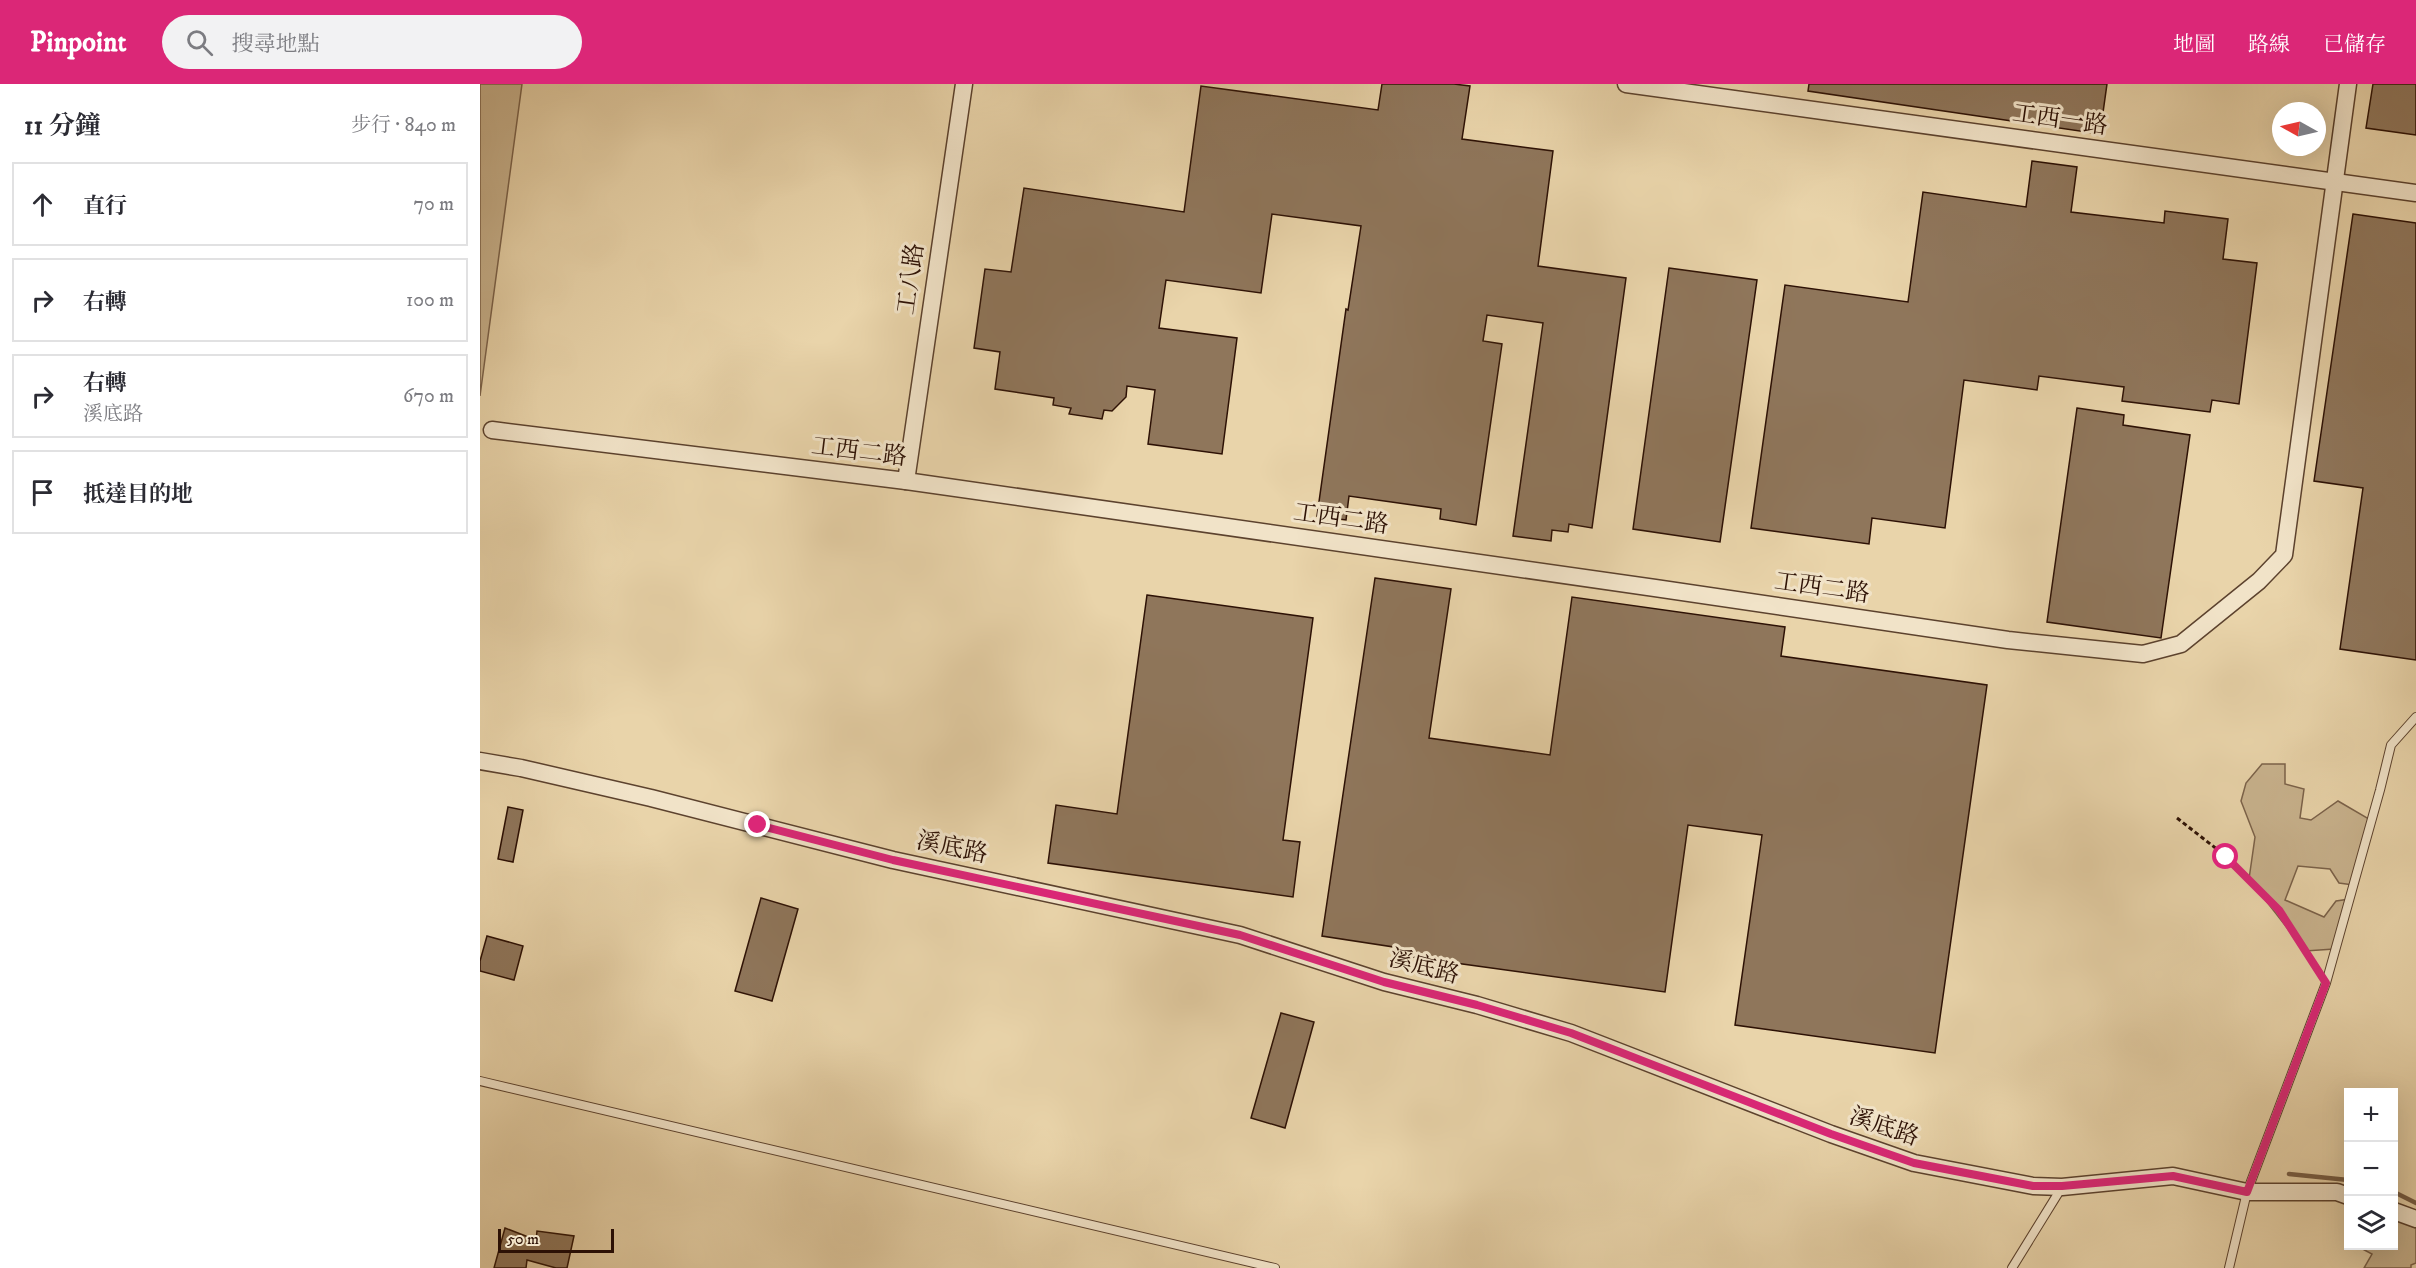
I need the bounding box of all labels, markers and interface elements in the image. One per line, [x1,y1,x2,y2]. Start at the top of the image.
search box [162,15,582,69]
text: Pinpoint [30,25,126,60]
icon: search [183,26,216,59]
text: 搜尋地點 [231,31,319,58]
text: 地圖 [2173,32,2215,58]
text: 路線 [2248,32,2290,58]
text: 已儲存 [2323,32,2386,58]
street label: 工西一路 [2010,98,2110,142]
north arrow [2272,102,2326,156]
text: 11 分鐘 [24,110,101,143]
text: 步行 · 840 m [351,113,456,138]
icon: ahead [26,188,59,221]
text: 70 m [413,192,454,217]
text: 直行 [83,193,127,220]
street label: 工八路 [891,241,931,317]
icon: right [26,284,59,317]
text: 100 m [406,288,454,313]
text: 右轉 [83,289,127,316]
text: 右轉 [83,370,127,397]
icon: right [26,380,59,413]
text: 670 m [403,384,454,409]
text: 溪底路 [83,402,143,427]
street label: 工西二路 [810,431,908,473]
icon: arrive [26,476,59,509]
text: 抵達目的地 [83,481,193,508]
street label: 工西二路 [1291,497,1391,541]
street label: 工西二路 [1772,566,1872,610]
route end [744,811,770,837]
street label: 溪底路 [914,826,990,870]
route start [2212,843,2238,869]
street label: 溪底路 [1385,943,1463,991]
map controls [2344,1088,2398,1250]
button: + [2344,1088,2398,1142]
street label: 溪底路 [1845,1101,1923,1153]
button: − [2344,1142,2398,1196]
button: layers [2344,1196,2398,1250]
scale bar [498,1226,614,1254]
text: 50 m [507,1229,539,1249]

